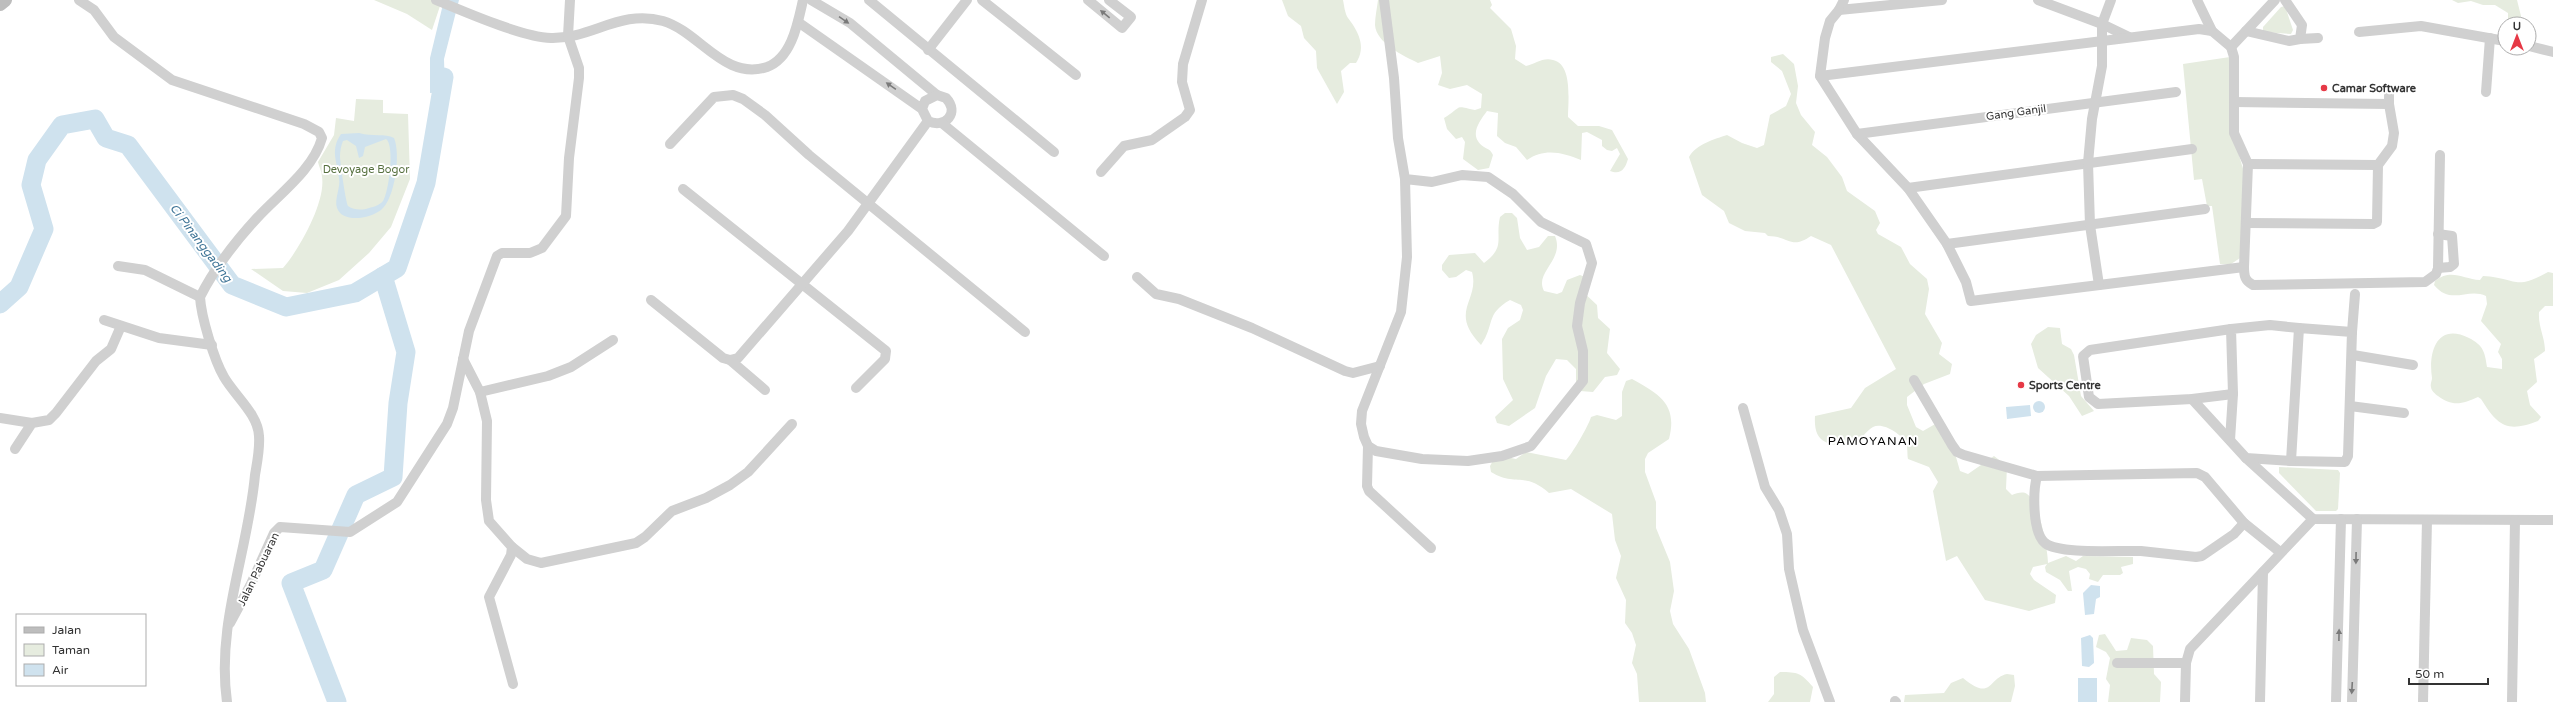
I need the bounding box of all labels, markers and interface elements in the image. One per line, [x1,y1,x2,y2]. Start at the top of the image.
one-way arrow [1100,9,1110,18]
one-way arrow [839,16,849,24]
north arrow [2497,16,2537,56]
text: U [2513,20,2521,33]
one-way arrow [885,82,896,90]
place label: Camar Software [2332,82,2417,95]
marker: Camar Software [2319,83,2329,93]
street label: Gang Ganjil [1985,102,2047,123]
park label: Devoyage Bogor [323,163,410,176]
water label: Ci Pinanggading [167,201,236,286]
place label: Sports Centre [2029,379,2101,393]
marker: Sports Centre [2016,380,2026,390]
district label: PAMOYANAN [1828,434,1918,448]
street label: Jalan Pabuaran [235,530,282,608]
one-way arrow [2353,552,2359,565]
legend [16,614,146,686]
text: Jalan [52,623,81,637]
one-way arrow [2336,628,2342,641]
text: Taman [52,643,90,657]
scale bar [2409,660,2488,686]
text: Air [52,663,69,677]
text: 50 m [2415,667,2444,681]
one-way arrow [2349,682,2356,694]

